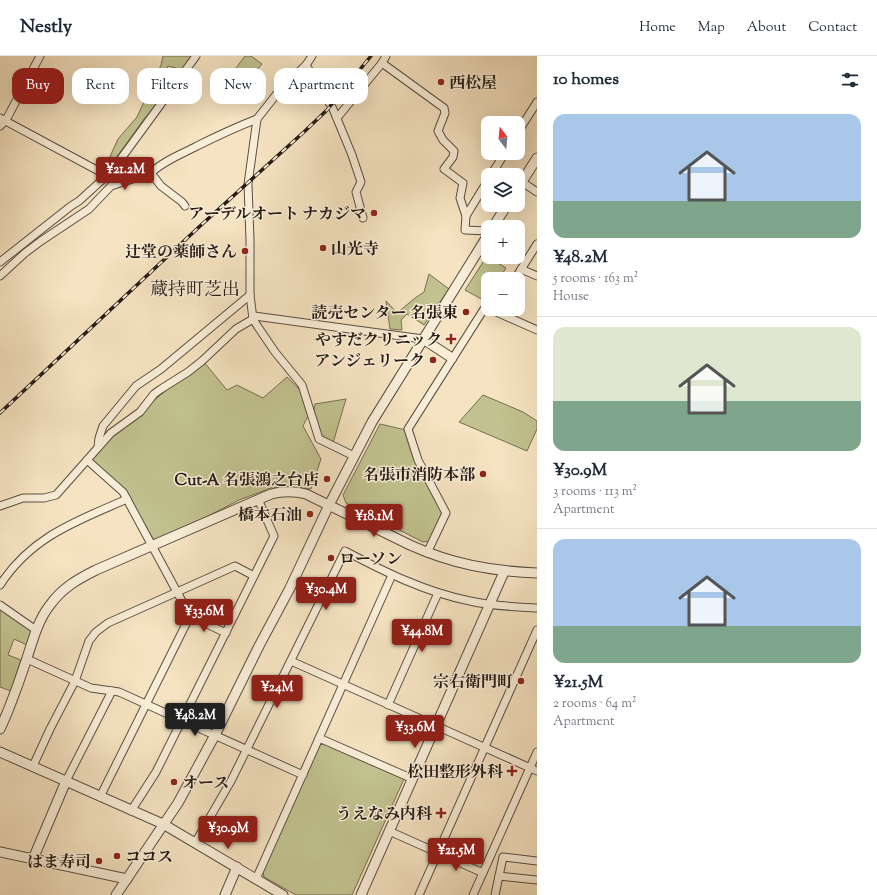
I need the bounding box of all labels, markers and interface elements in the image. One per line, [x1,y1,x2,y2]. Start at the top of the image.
text: Nestly [20,14,72,41]
text: Home [639,18,676,38]
text: Map [698,18,725,38]
text: About [747,18,786,38]
text: Contact [808,18,857,38]
chip: Buy [12,68,64,104]
chip: Rent [72,68,129,104]
chip: Filters [137,68,202,104]
chip: New [210,68,266,104]
chip: Apartment [274,68,368,104]
text: 10 homes [553,68,619,92]
icon: filters [839,69,861,91]
place label: 西松屋 [449,73,497,96]
marker: 西松屋 [436,77,446,87]
north arrow [481,116,525,160]
map controls [481,116,525,316]
icon: home [671,140,743,212]
pin: ¥21.2M [92,157,158,191]
text: ¥21.2M [105,161,145,179]
button: layers [481,168,525,212]
place label: アーデルオート ナカジマ [188,204,366,227]
marker: アーデルオート ナカジマ [369,208,379,218]
button: + [481,220,525,264]
place label: 山光寺 [331,239,379,262]
place label: 辻堂の薬師さん [125,242,237,265]
marker: 山光寺 [318,243,328,253]
marker: 辻堂の薬師さん [240,246,250,256]
text: ¥48.2M [553,246,608,270]
text: 5 rooms · 163 m² [553,270,638,288]
button: − [481,272,525,316]
district label: 蔵持町芝出 [150,278,240,304]
text: House [553,288,589,306]
place label: 読売センター 名張東 [311,303,458,326]
marker: 読売センター 名張東 [461,307,471,317]
place label: やすだクリニック [315,330,442,353]
marker: やすだクリニック [445,333,457,345]
place label: アンジェリーク [314,351,425,374]
icon: home [671,353,743,425]
marker: アンジェリーク [428,355,438,365]
text: ¥30.9M [553,459,607,483]
place label: 名張市消防本部 [363,465,476,488]
marker: 名張市消防本部 [478,469,488,479]
place label: Cut-A 名張鴻之台店 [175,470,319,493]
marker: Cut-A 名張鴻之台店 [322,474,332,484]
text: 3 rooms · 113 m² [553,483,637,501]
text: Apartment [553,501,614,519]
pin: ¥18.1M [341,504,407,538]
place label: 橋本石油 [238,505,302,528]
text: ¥18.1M [355,508,393,526]
marker: 橋本石油 [305,509,315,519]
place label: ローソン [339,549,402,572]
marker: ローソン [326,553,336,563]
icon: home [671,565,743,637]
pin: ¥30.4M [293,577,359,611]
text: ¥30.4M [305,581,347,599]
pin: ¥33.6M [171,599,237,633]
text: ¥33.6M [184,603,224,621]
pin: ¥44.8M [389,619,455,653]
text: ¥44.8M [401,623,443,641]
text: ¥21.5M [553,671,603,695]
place label: 宗右衛門町 [433,672,513,695]
pin: ¥24M [253,675,301,709]
marker: 宗右衛門町 [516,676,526,686]
text: ¥24M [261,679,293,697]
text: 2 rooms · 64 m² [553,695,636,713]
pin: ¥48.2M [162,703,228,737]
text: ¥48.2M [174,707,216,725]
text: Apartment [553,713,614,731]
pin: ¥33.6M [382,715,448,749]
text: ¥33.6M [395,719,435,737]
place label: 松田整形外科 [407,762,504,785]
marker: 松田整形外科 [506,765,518,777]
place label: オース [182,773,229,796]
marker: オース [169,777,179,787]
place label: うえなみ内科 [336,804,433,827]
marker: うえなみ内科 [435,807,447,819]
pin: ¥30.9M [195,816,261,850]
text: ¥30.9M [207,820,249,838]
pin: ¥21.5M [423,838,489,872]
text: ¥21.5M [437,842,475,860]
place label: ココス [125,847,173,870]
marker: ココス [112,851,122,861]
place label: はま寿司 [27,852,91,875]
marker: はま寿司 [94,856,104,866]

